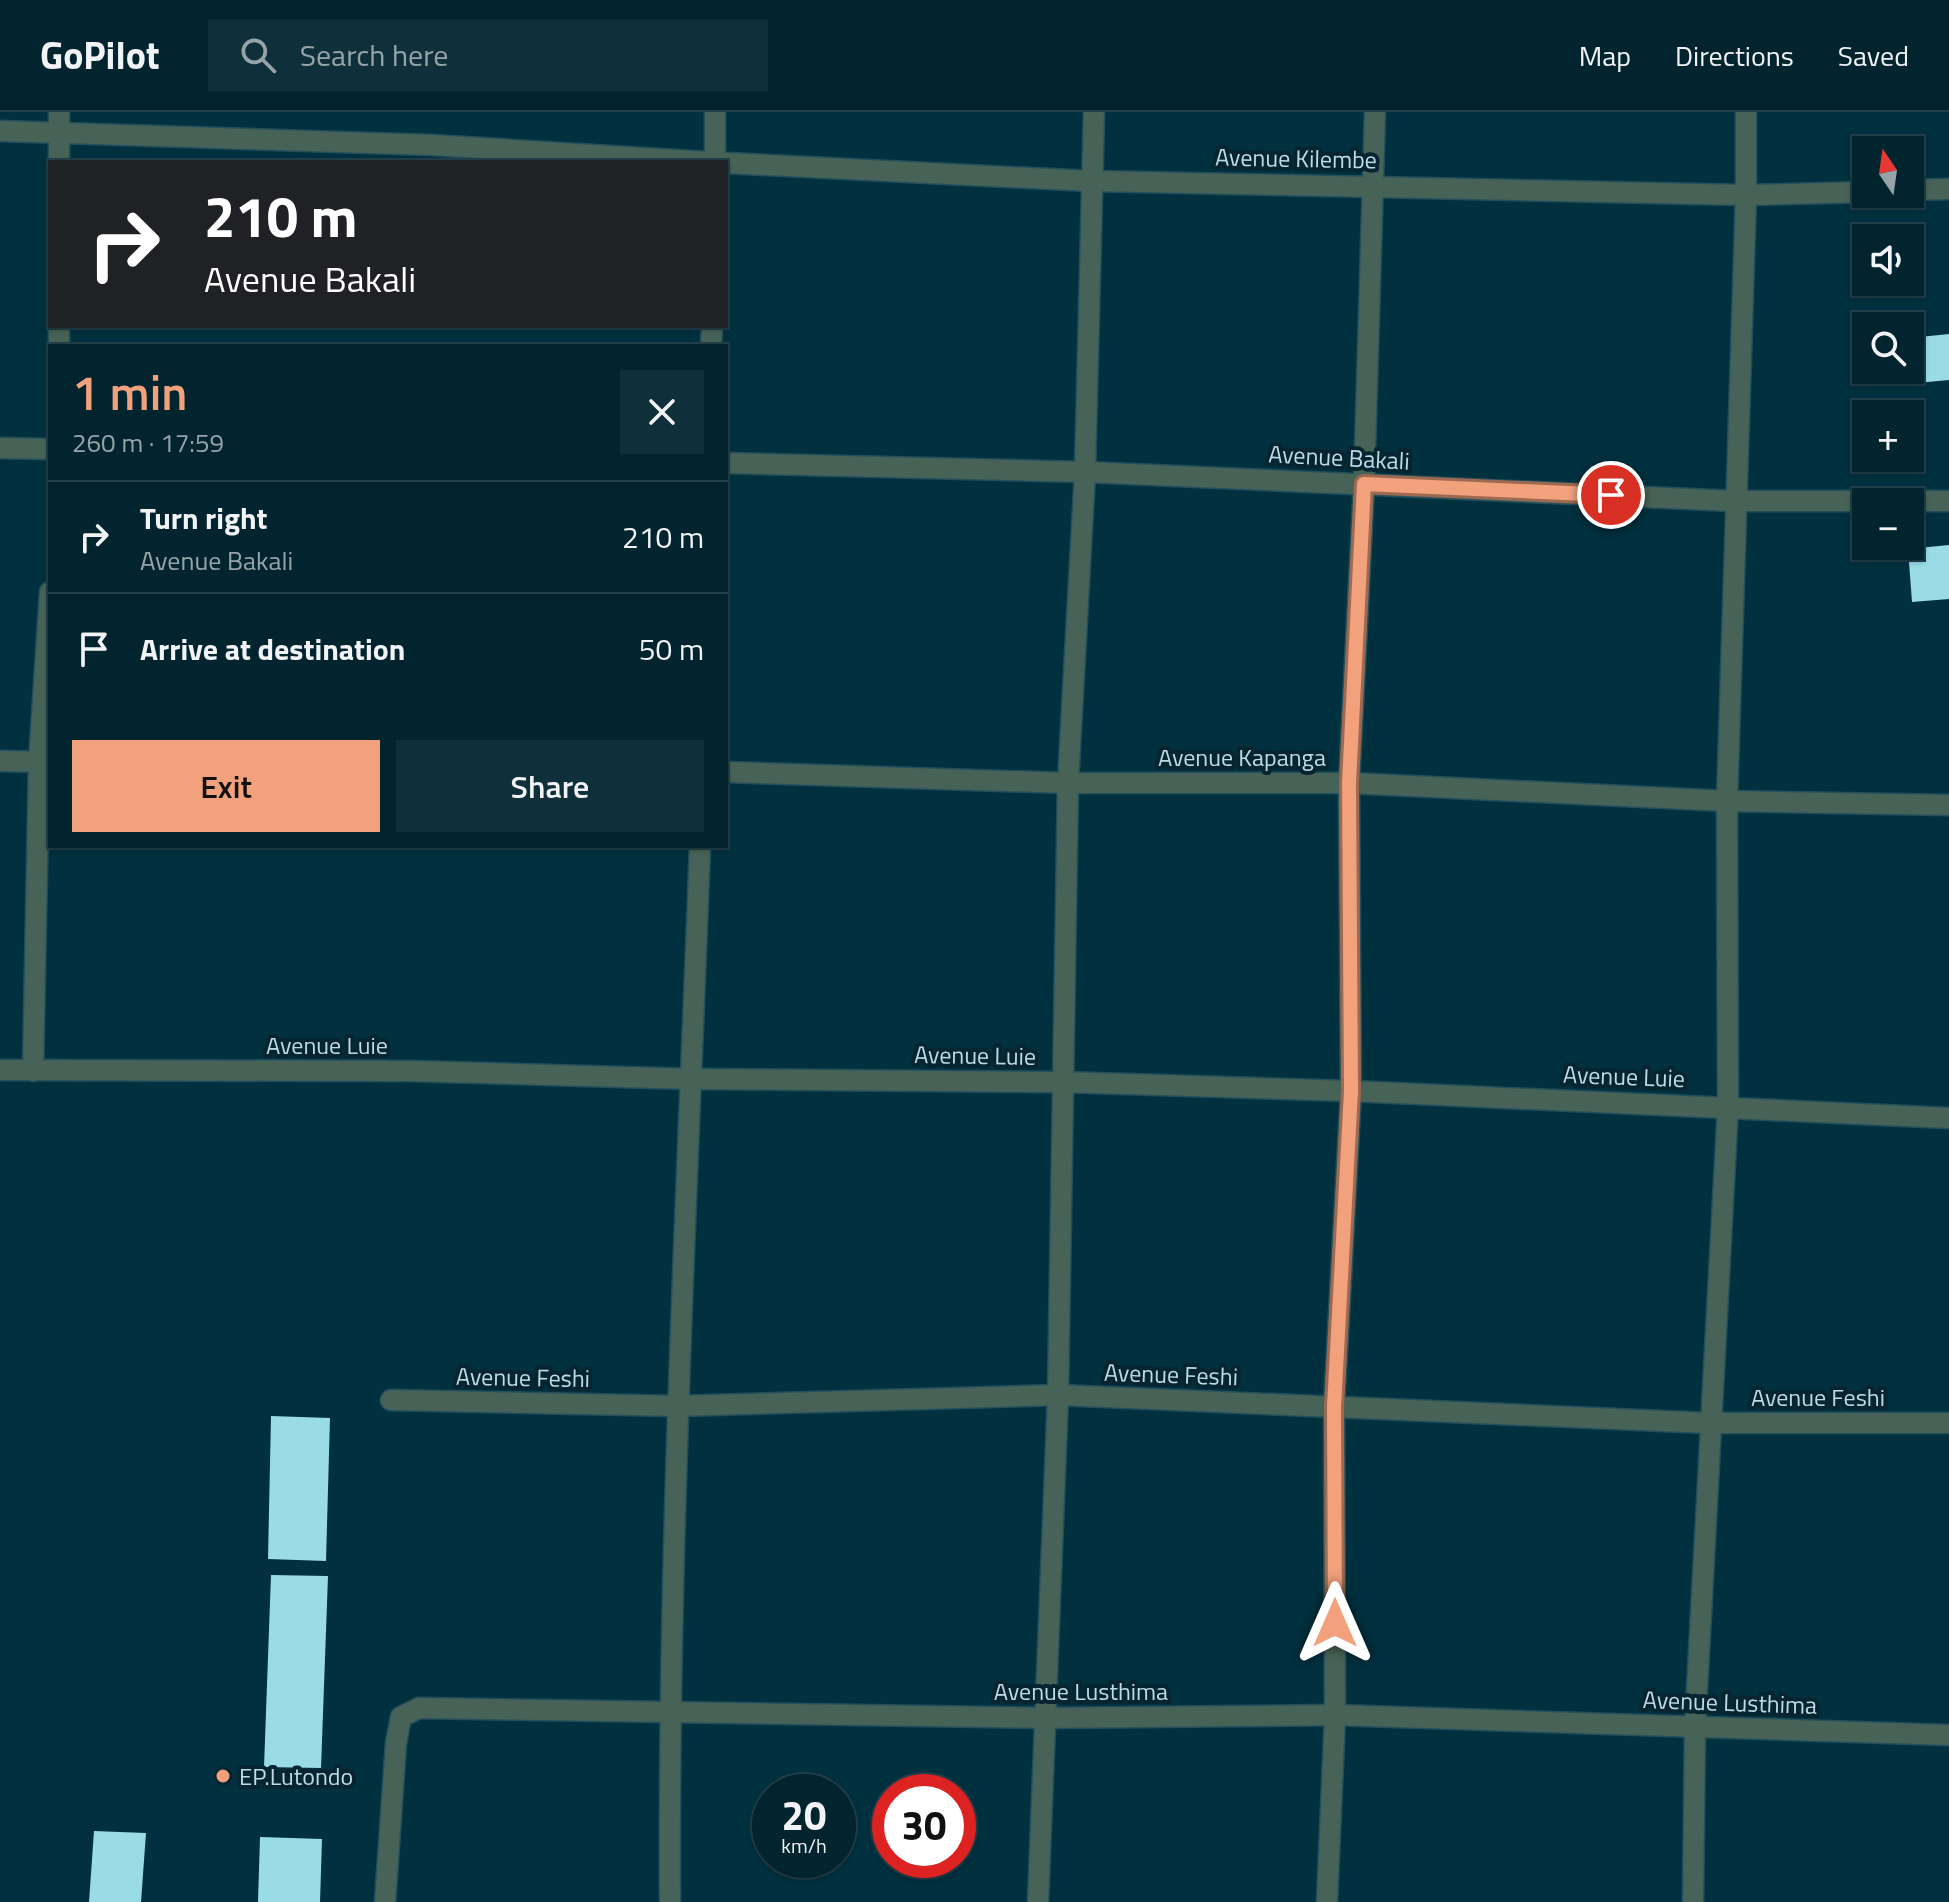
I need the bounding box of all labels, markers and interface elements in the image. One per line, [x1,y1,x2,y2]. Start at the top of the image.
search box [208,19,768,91]
text: GoPilot [40,26,160,84]
text: Search here [300,32,449,78]
icon: search [236,33,280,77]
text: Map [1579,34,1631,77]
text: Directions [1675,34,1794,77]
text: Saved [1838,34,1909,77]
north arrow [1852,136,1924,208]
map controls [1852,136,1924,560]
street label: Avenue Kilembe [1215,139,1377,177]
text: 210 m [204,174,357,259]
icon: right [72,192,176,296]
button: sound [1852,224,1924,296]
text: Avenue Bakali [204,251,416,306]
button: search [1852,312,1924,384]
text: 1 min [72,356,187,429]
button: close [620,370,704,454]
button: + [1852,400,1924,472]
text: 260 m · 17:59 [72,423,224,462]
street label: Avenue Bakali [1267,435,1411,479]
pin [1577,461,1645,529]
icon: arrive [1589,473,1633,517]
button: − [1852,488,1924,560]
text: Turn right [140,495,268,541]
text: 210 m [622,514,704,560]
icon: right [72,515,116,559]
text: Avenue Bakali [140,541,293,580]
text: Arrive at destination [140,626,405,672]
text: 50 m [639,626,704,672]
icon: arrive [72,627,116,671]
street label: Avenue Kapanga [1158,739,1326,775]
button: Exit [72,740,380,832]
button: Share [396,740,704,832]
street label: Avenue Luie [266,1027,388,1063]
street label: Avenue Luie [914,1036,1036,1074]
street label: Avenue Luie [1562,1056,1686,1096]
street label: Avenue Feshi [1103,1354,1239,1394]
street label: Avenue Feshi [456,1358,590,1396]
street label: Avenue Feshi [1751,1379,1885,1415]
position arrow [1293,1581,1377,1665]
street label: Avenue Lusthima [994,1673,1168,1709]
street label: Avenue Lusthima [1642,1681,1818,1723]
place label: EP.Lutondo [239,1758,353,1794]
marker: EP.Lutondo [214,1767,232,1785]
speed limit sign: 30 [872,1774,976,1878]
text: 20 [782,1785,826,1846]
text: km/h [781,1830,827,1861]

